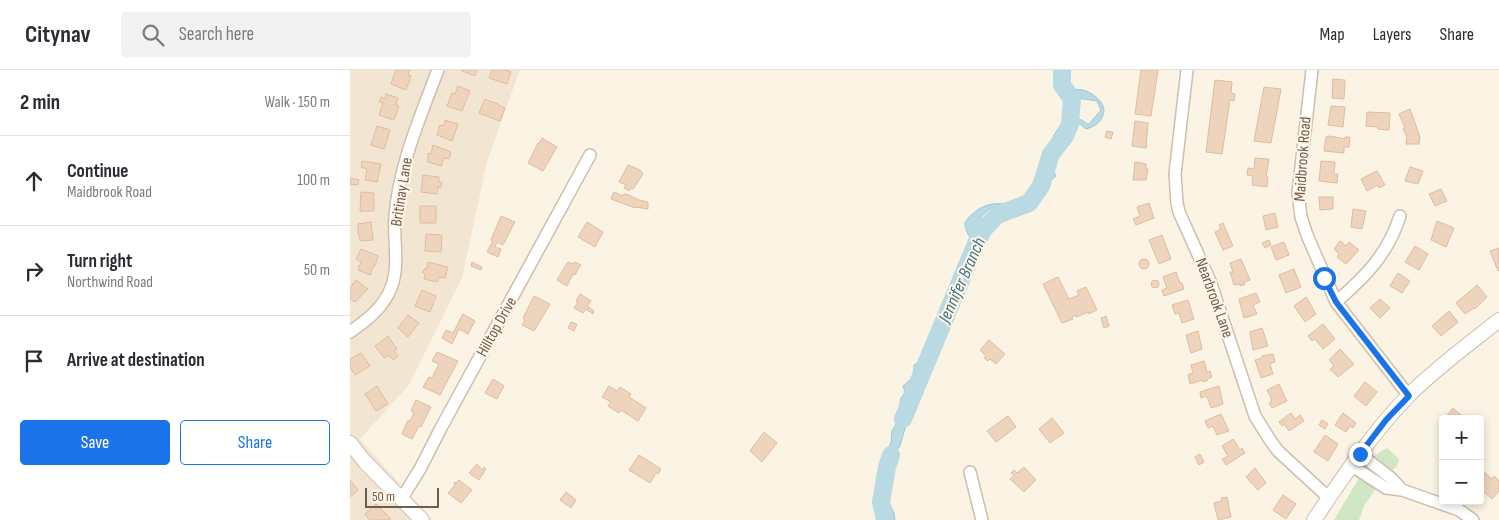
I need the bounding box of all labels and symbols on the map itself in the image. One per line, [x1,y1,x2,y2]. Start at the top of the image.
street label: Maidbrook Road [1291,116,1315,202]
street label: Britinay Lane [387,156,417,228]
water label: Jennifer Branch [934,234,990,327]
street label: Nearbrook Lane [1191,255,1237,341]
route start [1313,267,1336,290]
street label: Hilltop Drive [473,294,521,360]
route end [1349,443,1372,466]
scale bar [365,485,439,508]

